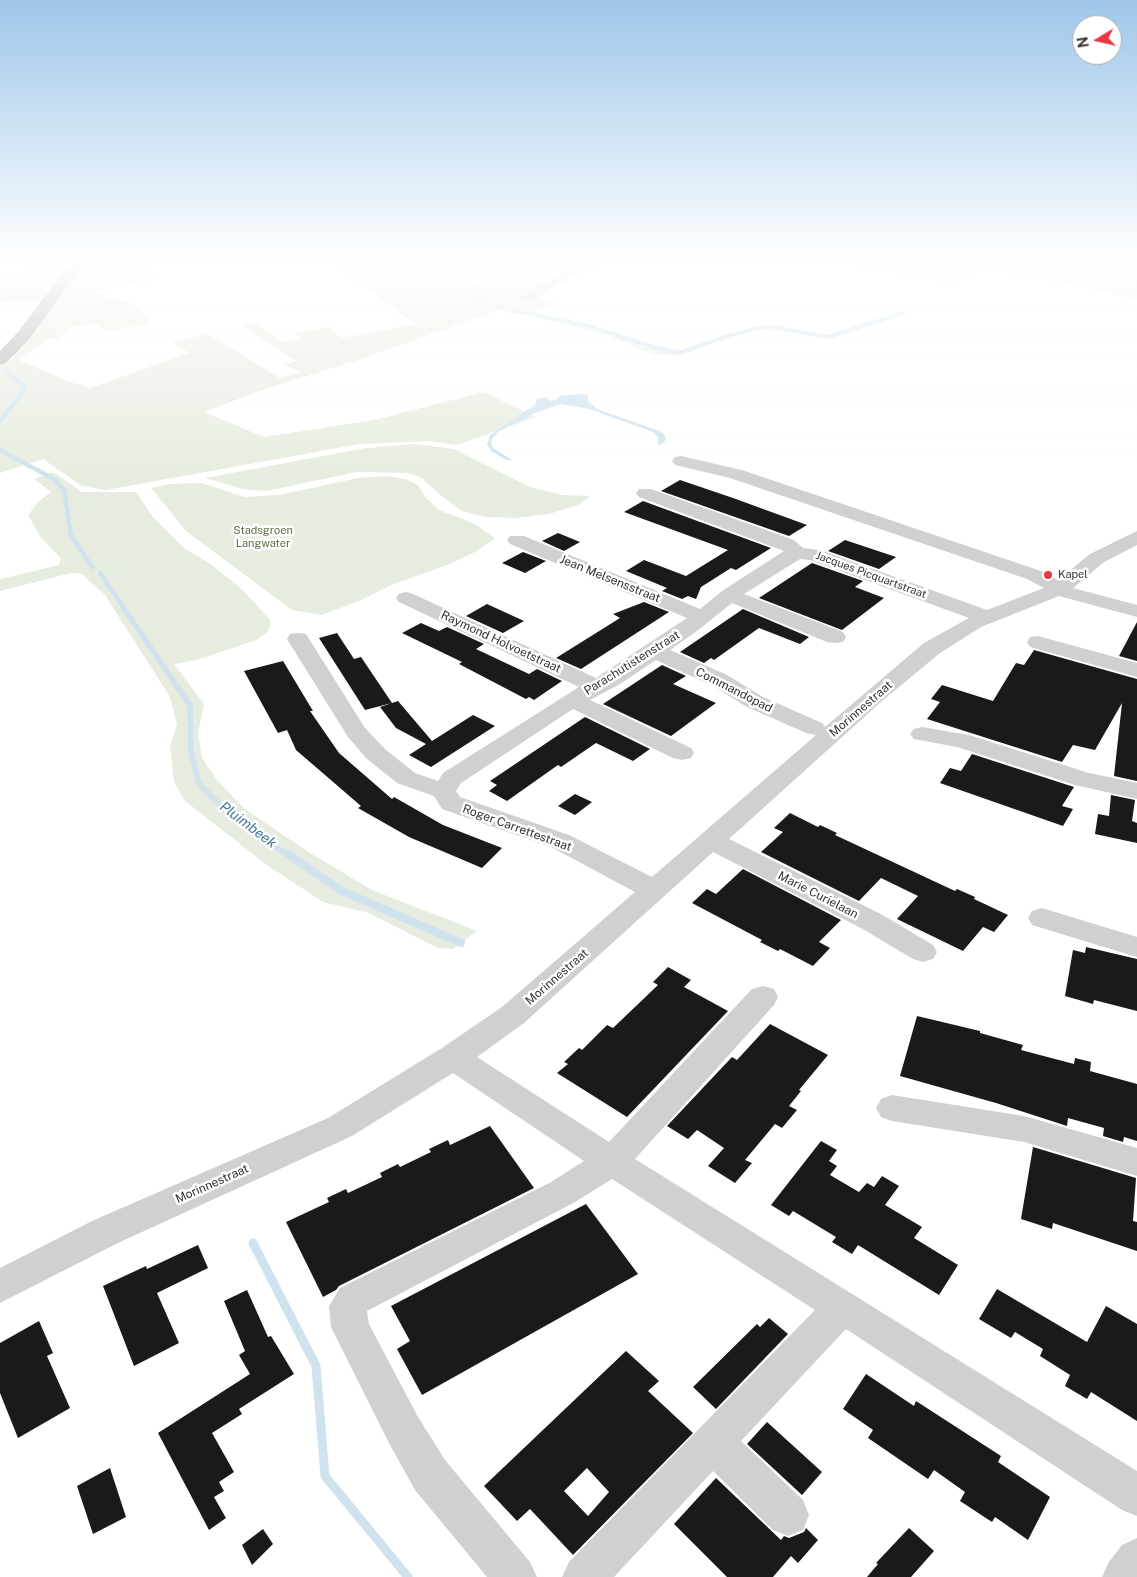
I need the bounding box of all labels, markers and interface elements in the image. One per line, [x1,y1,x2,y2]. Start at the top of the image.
north arrow [1072,15,1122,65]
text: N [1074,36,1092,49]
park label: Stadsgroen Langwater [233,524,293,550]
street label: Jacques Picquartstraat [814,549,928,601]
street label: Jean Melsensstraat [558,552,662,606]
place label: Kapel [1058,568,1088,582]
marker: Kapel [1042,569,1054,581]
street label: Raymond Holvoetstraat [439,608,563,676]
street label: Parachutistenstraat [582,628,682,698]
street label: Commandopad [693,664,775,716]
street label: Morinnestraat [827,678,895,740]
water label: Pluimbeek [216,798,280,852]
street label: Roger Carrettestraat [460,802,574,854]
street label: Marie Curielaan [775,869,861,921]
street label: Morinnestraat [523,946,591,1008]
street label: Morinnestraat [173,1161,251,1207]

